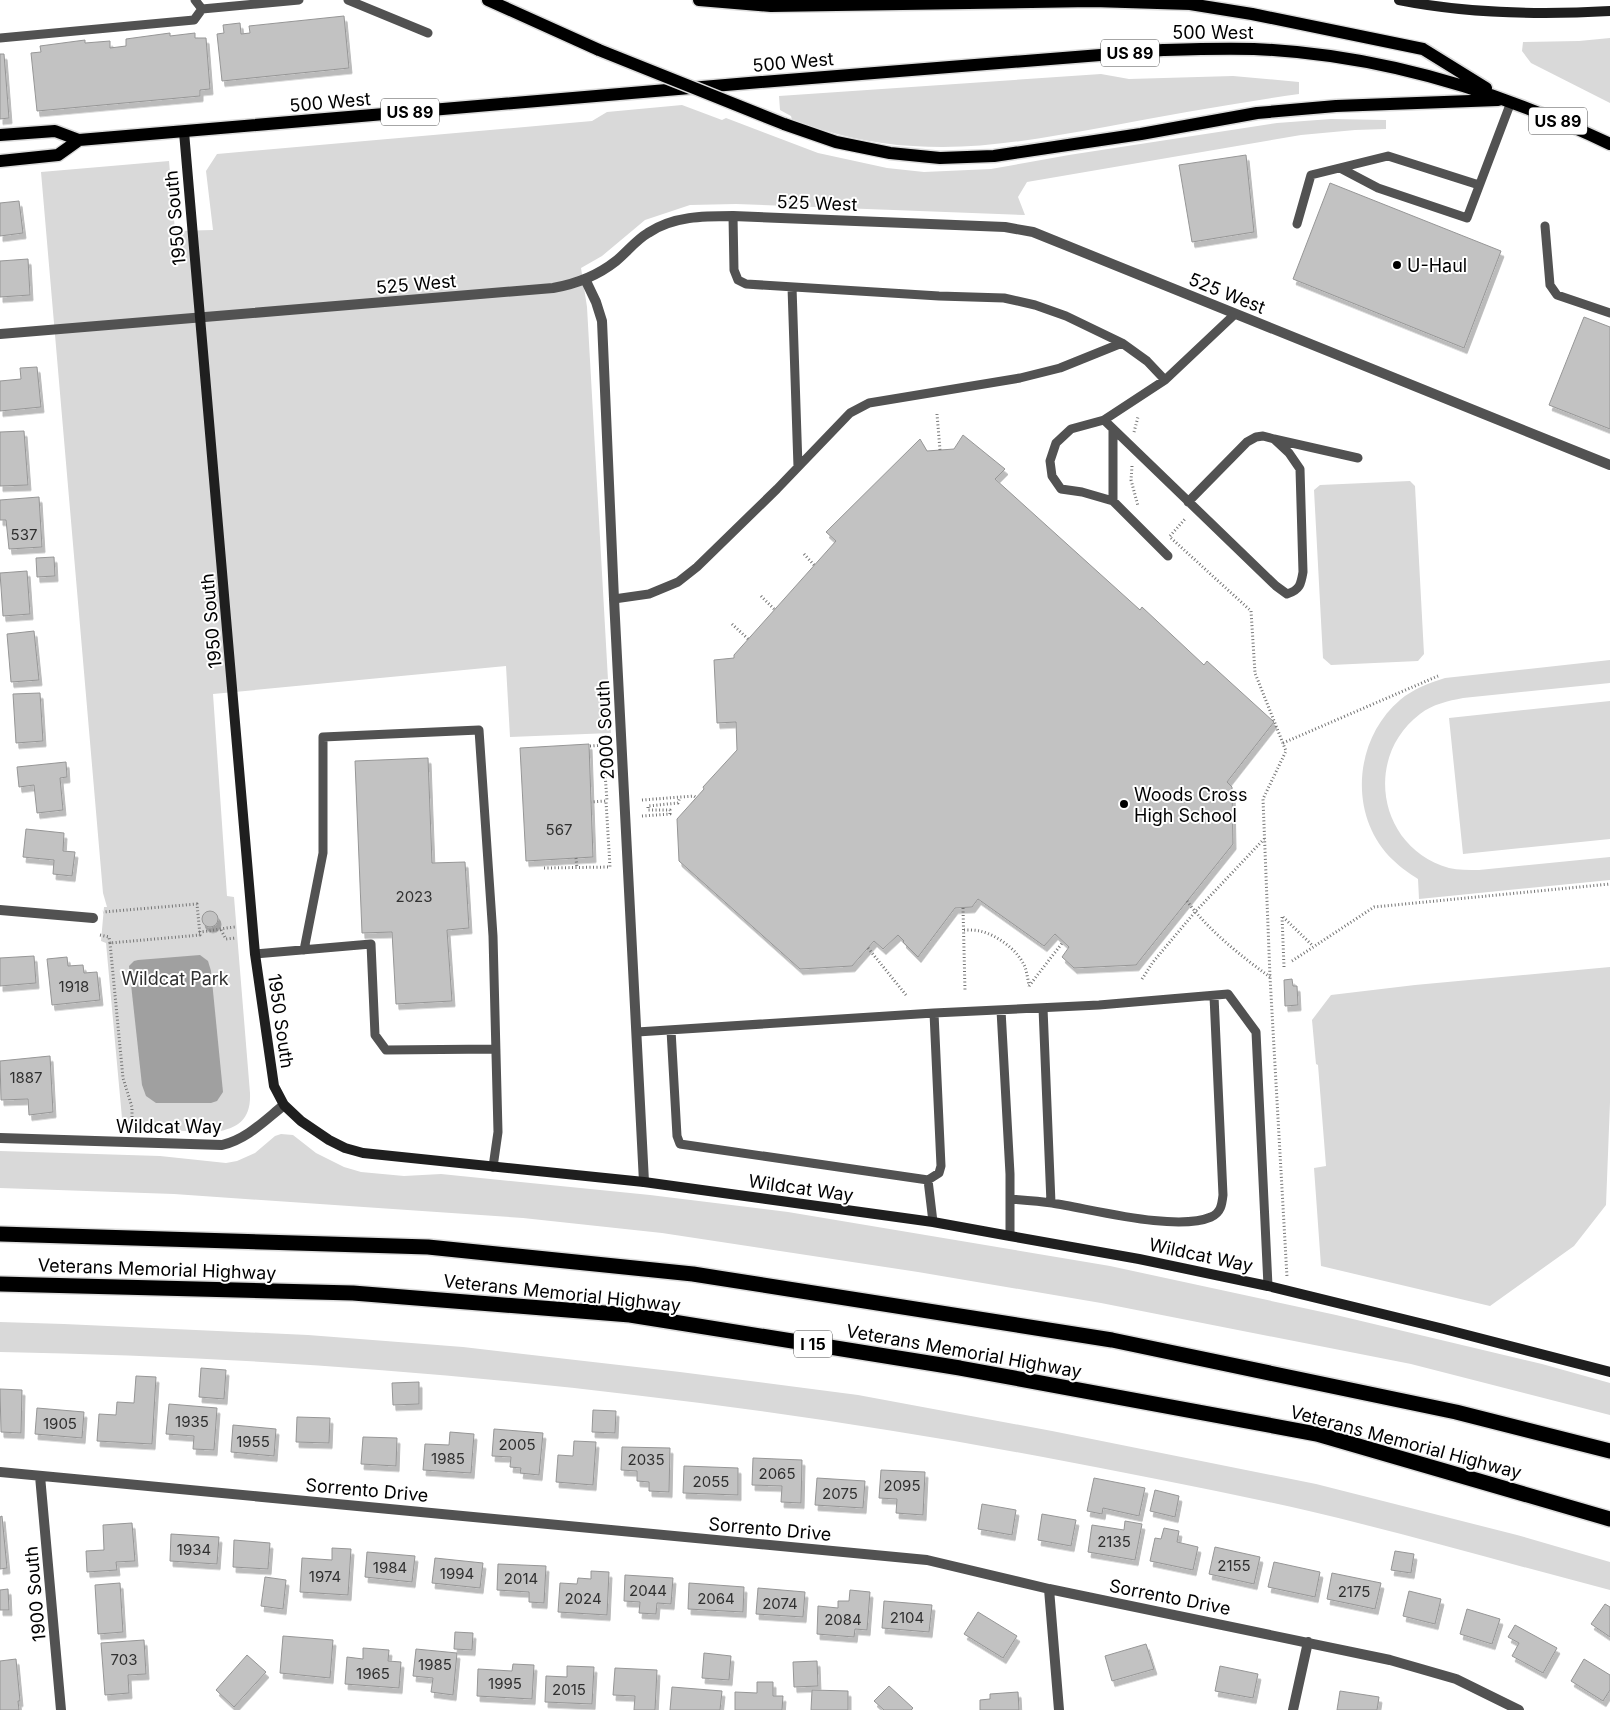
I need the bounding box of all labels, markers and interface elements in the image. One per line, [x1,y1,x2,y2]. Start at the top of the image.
street label: 500 West [1172,22,1254,43]
road number: US 89 [1101,40,1159,66]
street label: 500 West [752,48,835,76]
street label: 500 West [289,88,372,116]
road number: US 89 [381,98,439,125]
road number: US 89 [1529,108,1587,134]
street label: 1950 South [160,170,190,266]
street label: 525 West [776,191,858,215]
place label: U-Haul [1407,255,1467,276]
marker: U-Haul [1391,259,1403,271]
street label: 525 West [1186,268,1268,318]
street label: 525 West [375,270,457,298]
house number: 537 [11,525,37,544]
street label: 1950 South [196,573,226,669]
street label: 2000 South [592,680,618,780]
place label: Woods Cross High School [1134,784,1247,826]
marker: Woods Cross High School [1118,798,1130,810]
house number: 567 [546,820,572,839]
house number: 2023 [395,887,433,906]
park label: Wildcat Park [121,968,229,989]
street label: 1950 South [264,972,298,1070]
house number: 1918 [59,977,89,996]
house number: 1887 [9,1068,43,1087]
street label: Wildcat Way [116,1116,222,1137]
street label: Wildcat Way [747,1170,855,1206]
street label: Wildcat Way [1147,1234,1255,1276]
street label: Veterans Memorial Highway [37,1254,277,1284]
street label: Veterans Memorial Highway [442,1270,682,1316]
street label: Veterans Memorial Highway [845,1320,1083,1382]
road number: I 15 [794,1330,832,1358]
street label: Veterans Memorial Highway [1288,1401,1524,1483]
house number: 1935 [175,1412,209,1431]
house number: 1905 [43,1414,77,1433]
house number: 1955 [236,1432,270,1451]
house number: 2005 [498,1435,536,1454]
house number: 1985 [431,1449,465,1468]
house number: 2035 [628,1450,665,1469]
house number: 2065 [758,1464,796,1483]
house number: 2055 [693,1472,729,1491]
street label: Sorrento Drive [305,1474,429,1506]
house number: 2095 [883,1476,921,1495]
house number: 2075 [822,1484,858,1503]
street label: Sorrento Drive [708,1513,832,1545]
house number: 2135 [1097,1532,1131,1551]
house number: 1934 [177,1540,211,1559]
street label: 1900 South [20,1545,50,1643]
house number: 2155 [1217,1556,1251,1575]
house number: 1984 [373,1558,407,1577]
house number: 1994 [440,1564,474,1583]
house number: 1974 [309,1567,341,1586]
house number: 2014 [504,1569,538,1588]
street label: Sorrento Drive [1108,1575,1232,1619]
house number: 2044 [629,1581,667,1600]
house number: 2175 [1338,1582,1370,1601]
house number: 2024 [564,1589,602,1608]
house number: 2064 [697,1589,735,1608]
house number: 2074 [762,1594,798,1613]
house number: 2104 [890,1608,924,1627]
house number: 2084 [824,1610,862,1629]
house number: 703 [111,1650,137,1669]
house number: 1985 [418,1655,452,1674]
house number: 1965 [356,1664,390,1683]
house number: 1995 [488,1674,522,1693]
house number: 2015 [552,1680,586,1699]

